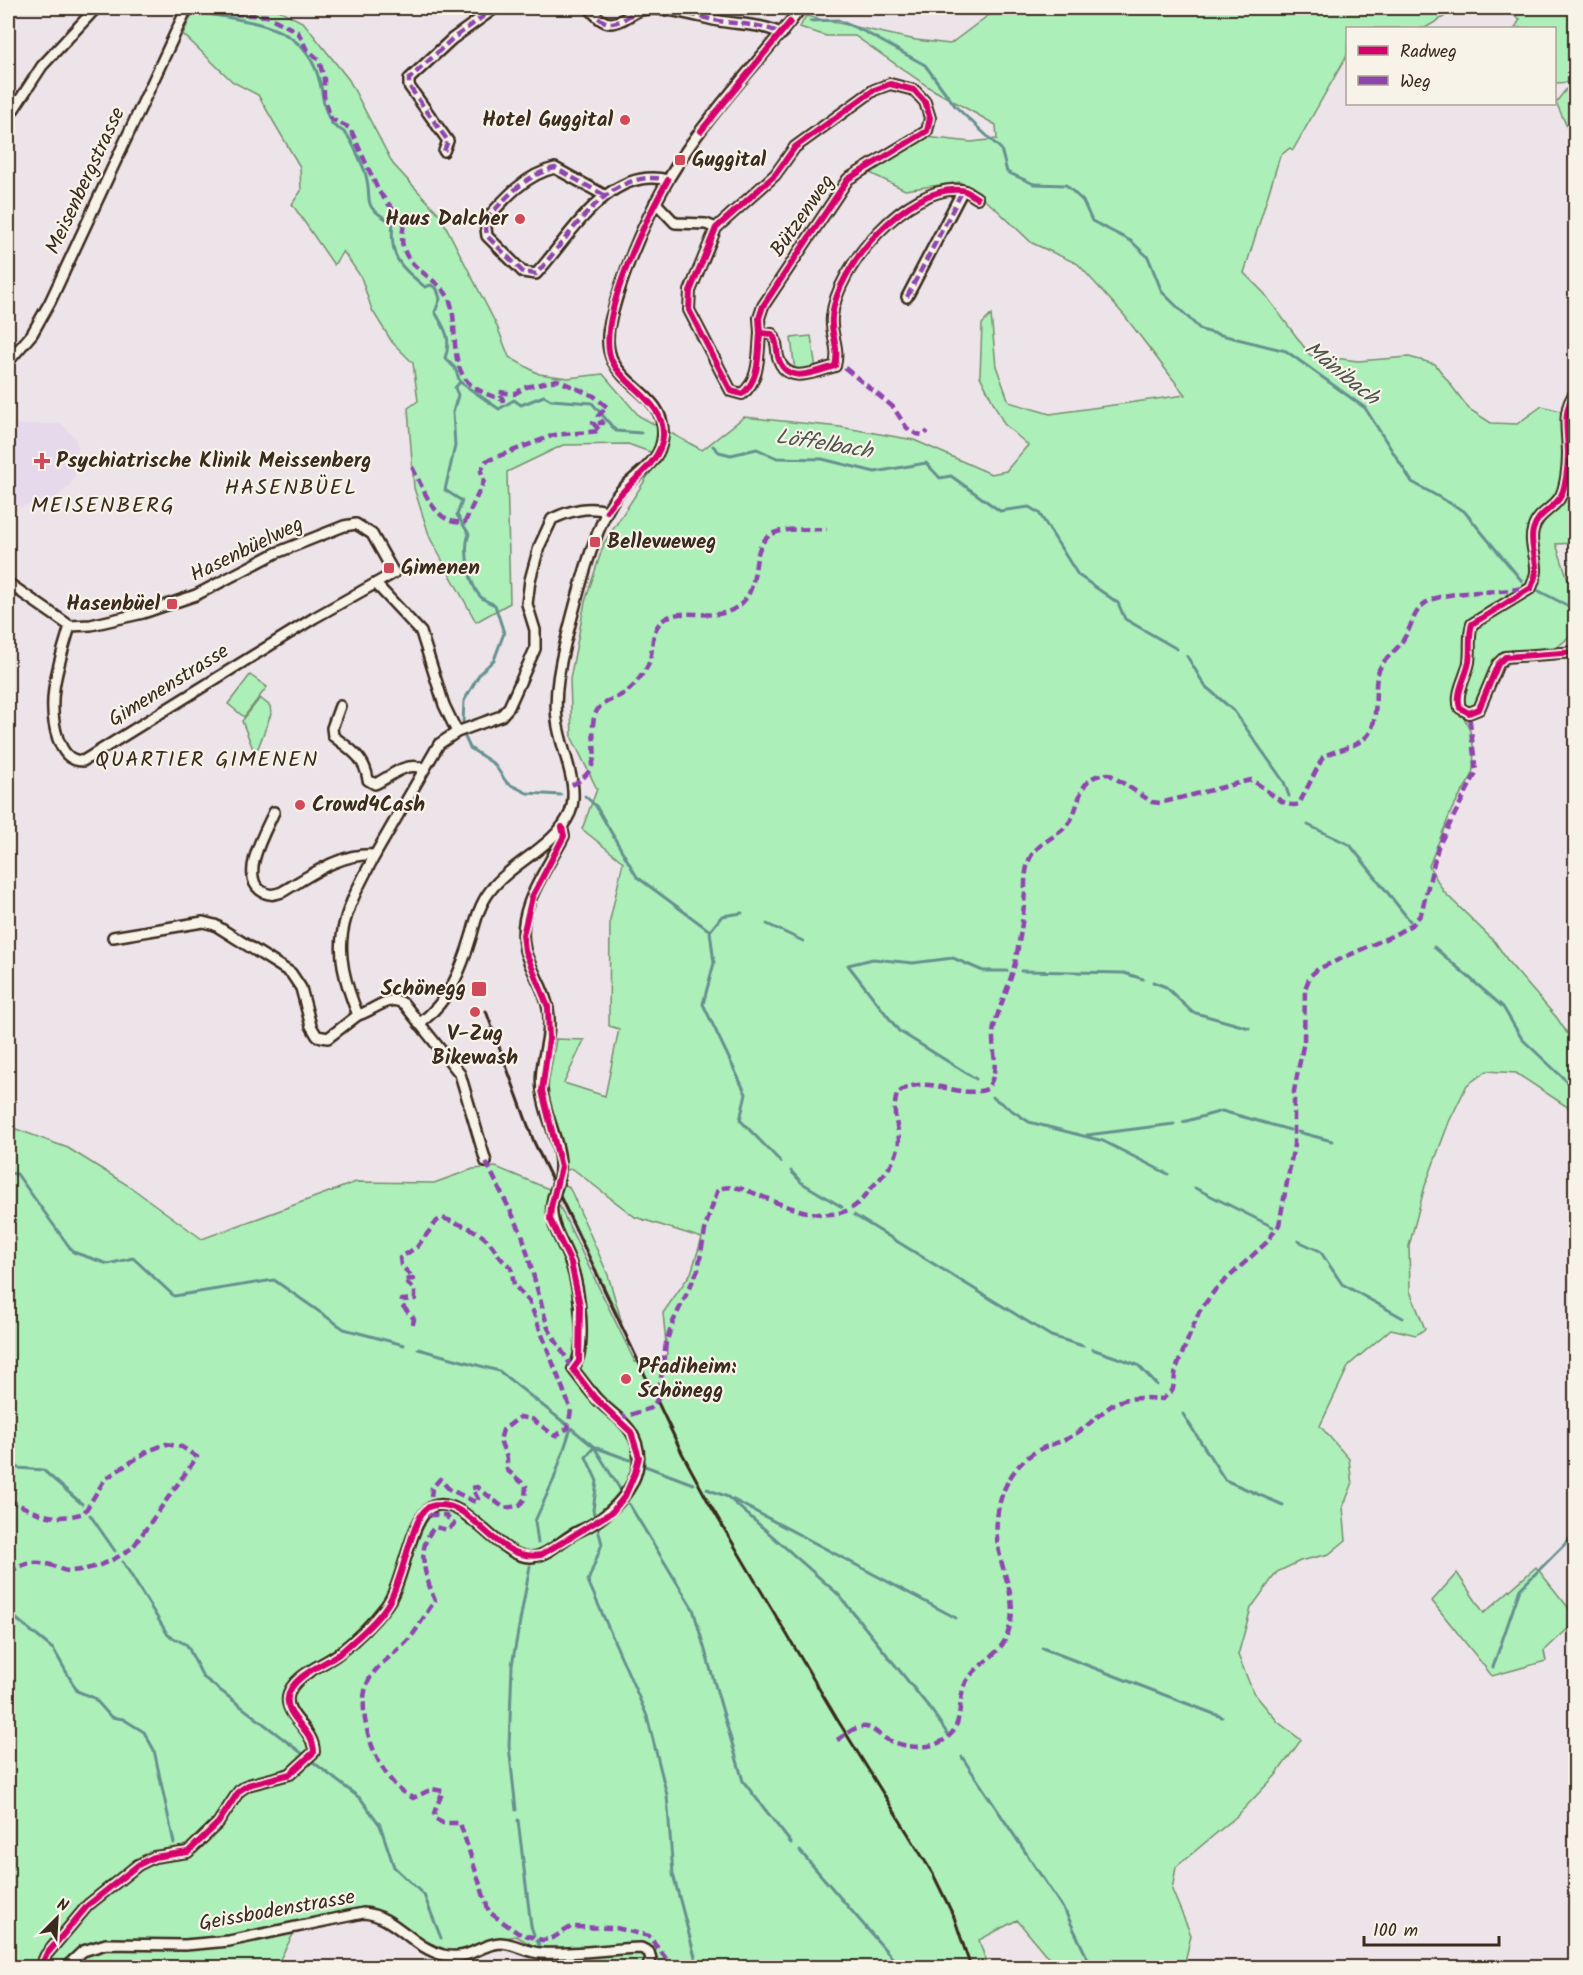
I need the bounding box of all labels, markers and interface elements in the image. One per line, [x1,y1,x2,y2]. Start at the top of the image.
legend [1346,27,1556,105]
text: Radweg [1400,38,1457,67]
text: Weg [1400,68,1431,97]
street label: Meisenbergstrasse [37,101,135,260]
place label: Hotel Guggital [482,104,613,137]
marker: Hotel Guggital [618,113,632,127]
place label: Guggital [692,144,767,177]
marker: Guggital [673,153,687,167]
street label: Bützenweg [762,168,844,264]
place label: Haus Dalcher [385,203,509,236]
marker: Haus Dalcher [513,212,527,226]
water label: Mänibach [1296,333,1388,417]
water label: Löffelbach [773,420,877,470]
place label: Psychiatrische Klinik Meissenberg [56,445,371,478]
marker: Psychiatrische Klinik Meissenberg [33,452,51,470]
district label: HASENBÜEL [225,471,357,506]
district label: MEISENBERG [31,489,175,524]
street label: Hasenbüelweg [185,508,309,592]
place label: Bellevueweg [607,526,716,559]
marker: Bellevueweg [588,535,602,549]
place label: Gimenen [401,552,480,585]
marker: Gimenen [382,561,396,575]
place label: Hasenbüel [66,588,160,621]
marker: Hasenbüel [165,597,179,611]
street label: Gimenenstrasse [102,635,236,736]
district label: QUARTIER GIMENEN [95,743,319,778]
place label: Crowd4Cash [312,789,425,822]
marker: Crowd4Cash [293,798,307,812]
place label: Schönegg [381,973,466,1006]
marker: Schönegg [470,980,488,998]
marker: V-Zug Bikewash [468,1005,482,1019]
place label: V-Zug Bikewash [432,1018,518,1075]
place label: Pfadiheim: Schönegg [638,1351,737,1408]
marker: Pfadiheim: Schönegg [619,1372,633,1386]
street label: Geissbodenstrasse [196,1881,358,1941]
north arrow [27,1888,87,1948]
text: N [53,1892,72,1919]
scale bar [1364,1909,1499,1947]
text: 100 m [1373,1917,1418,1946]

